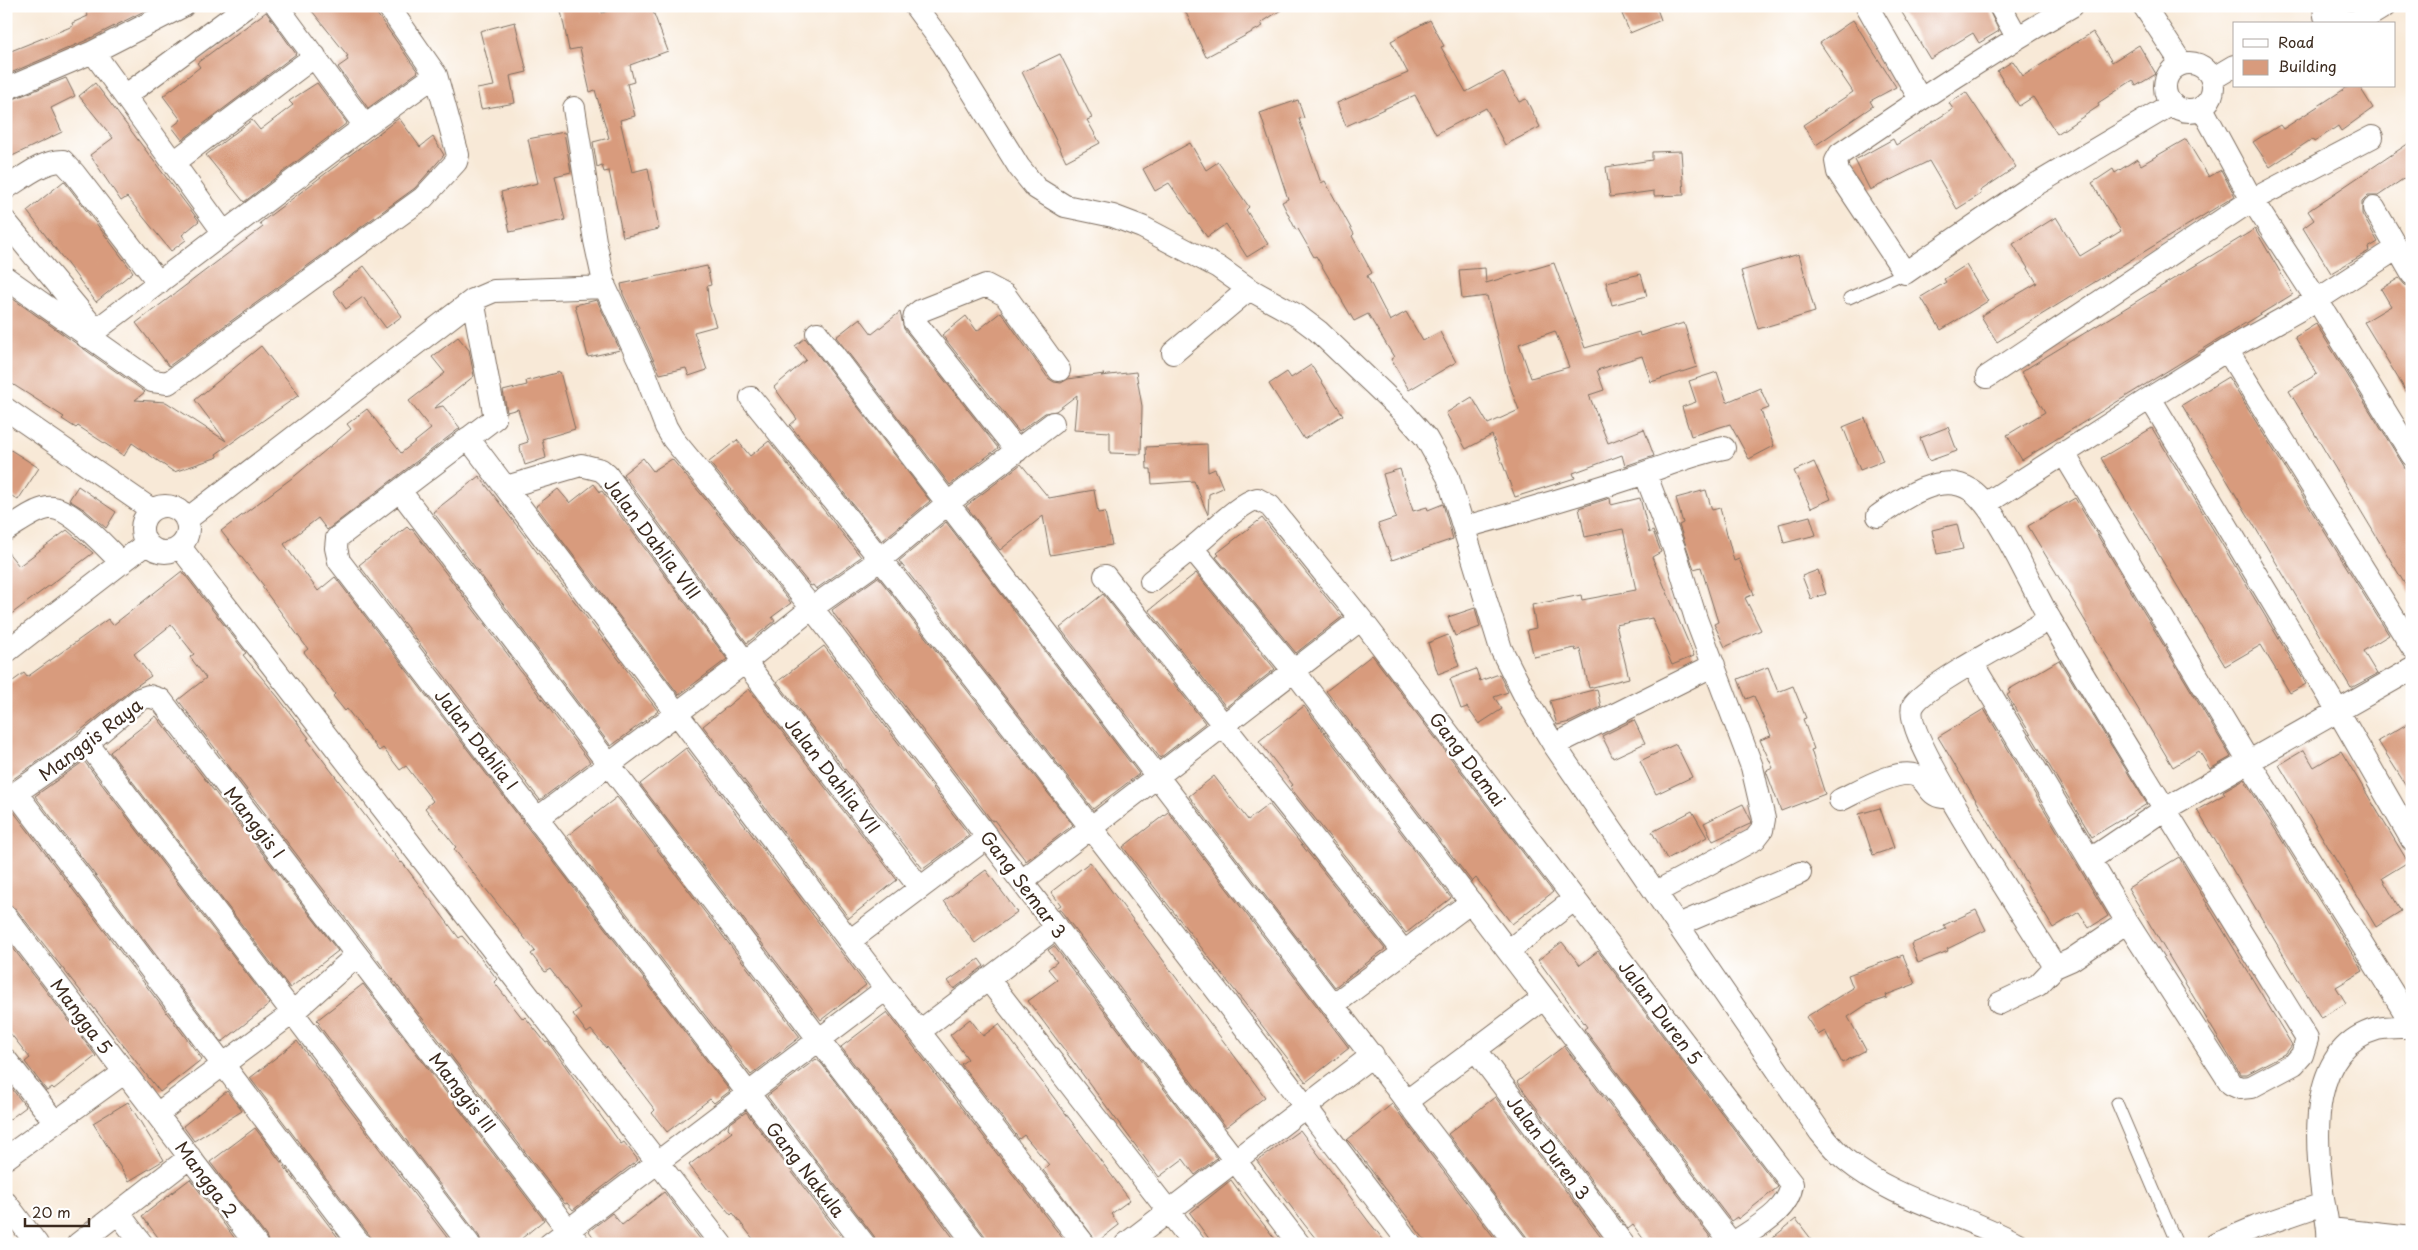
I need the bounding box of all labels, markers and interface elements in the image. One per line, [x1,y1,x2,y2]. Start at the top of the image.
legend [2233,22,2396,88]
text: Road [2278,30,2314,53]
text: Building [2278,54,2337,77]
street label: Jalan Dahlia VIII [598,471,708,605]
street label: Jalan Dahlia I [429,682,525,796]
street label: Manggis Raya [32,691,148,787]
street label: Gang Damai [1423,706,1513,812]
street label: Jalan Dahlia VII [779,711,887,839]
street label: Manggis I [218,780,292,864]
street label: Gang Semar 3 [974,824,1074,944]
street label: Jalan Duren 5 [1613,954,1709,1070]
street label: Mangga 5 [45,972,119,1060]
street label: Manggis III [423,1046,503,1138]
street label: Jalan Duren 3 [1501,1089,1597,1205]
street label: Gang Nakula [760,1115,852,1223]
street label: Mangga 2 [169,1135,245,1223]
scale bar [25,1195,89,1227]
text: 20 m [32,1200,71,1223]

